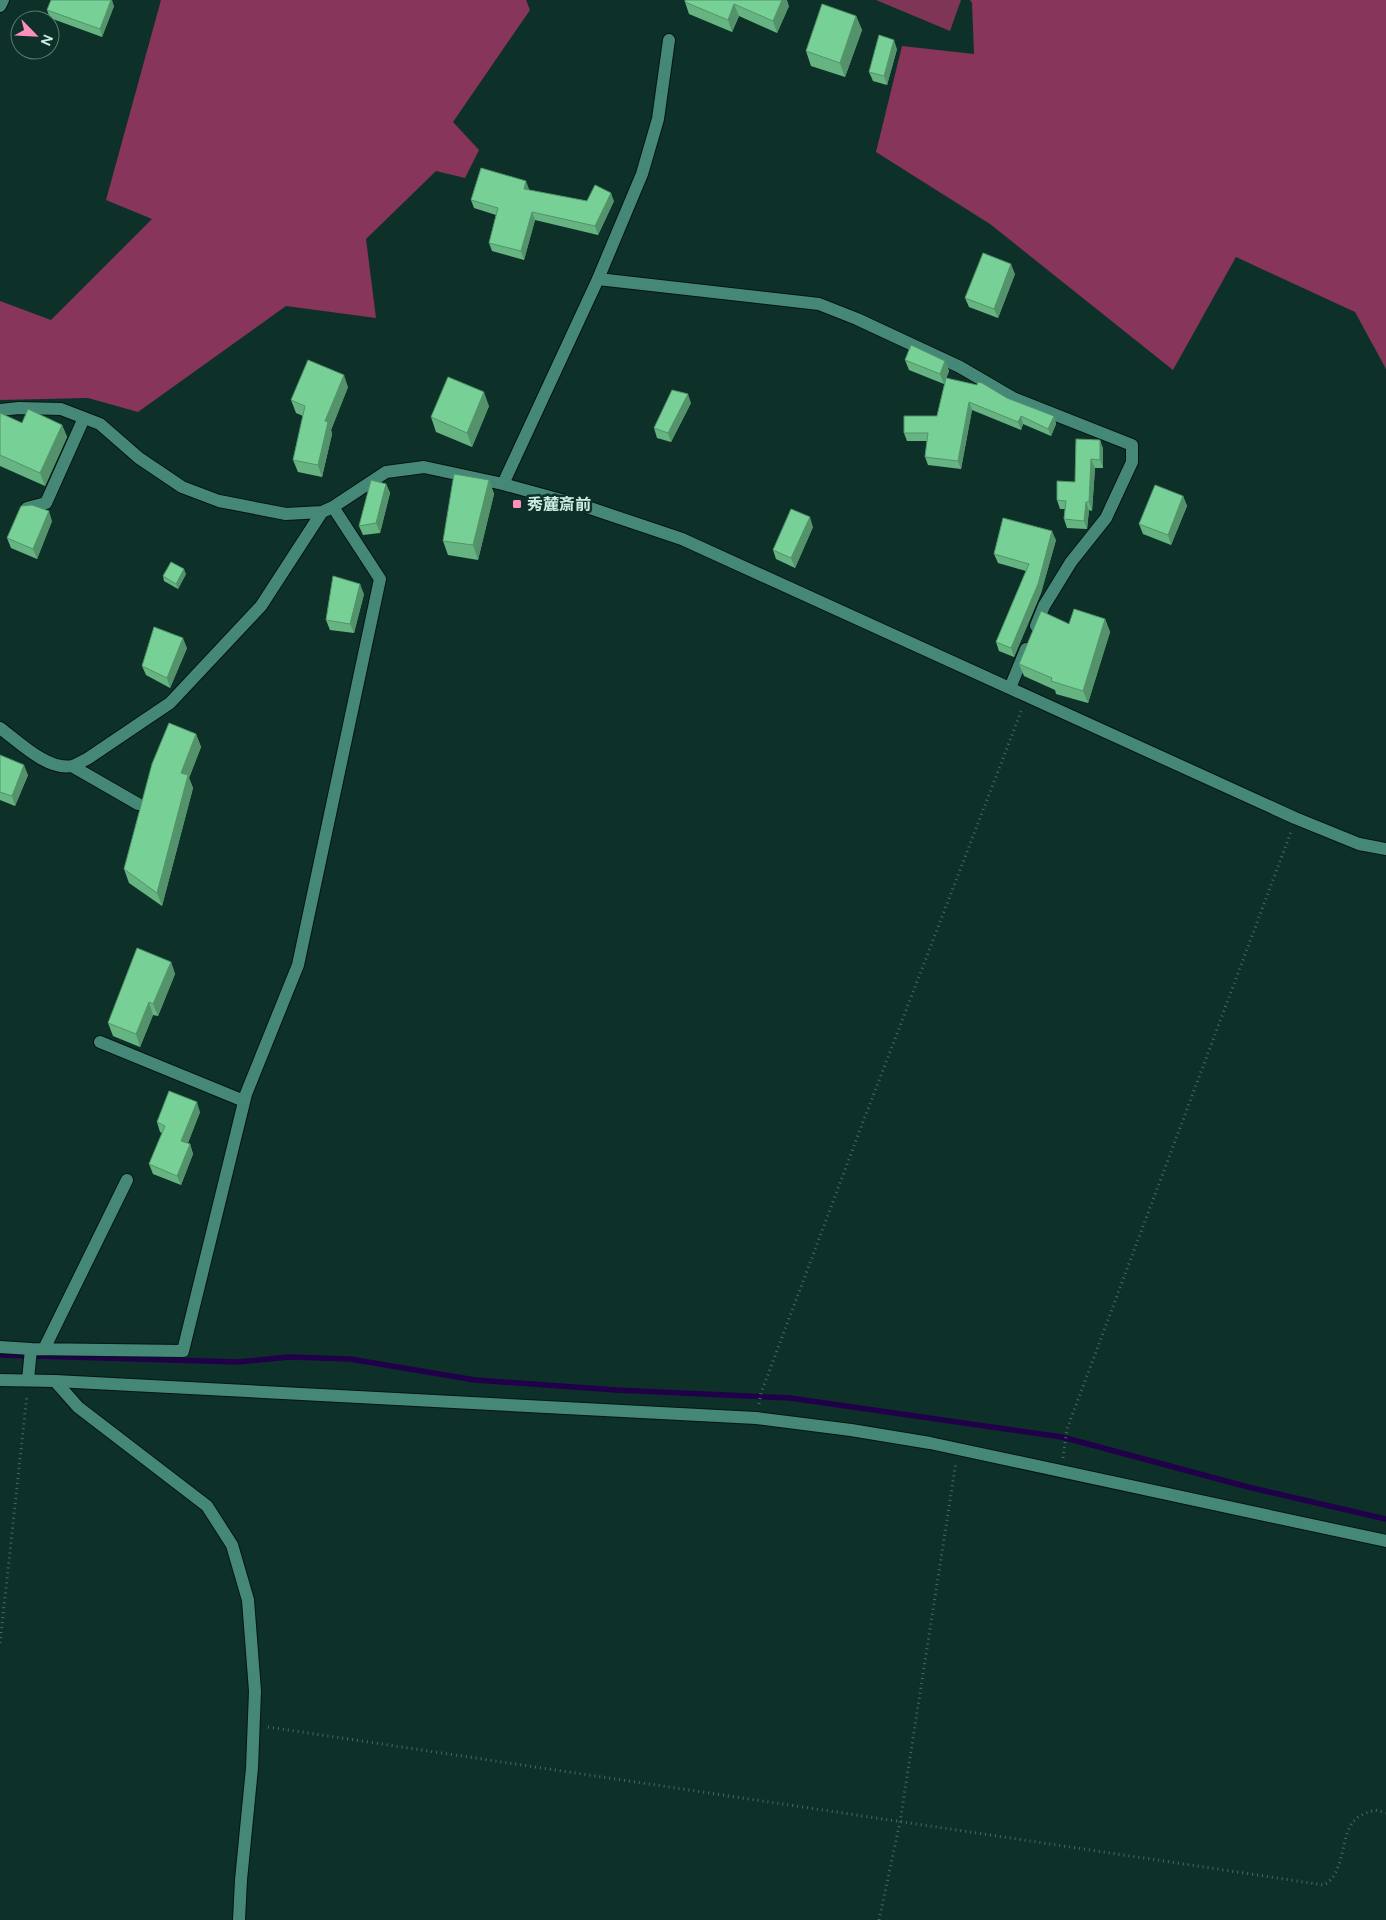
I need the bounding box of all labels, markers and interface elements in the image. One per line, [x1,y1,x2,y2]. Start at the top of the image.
north arrow [10,10,60,60]
text: N [37,32,57,49]
place label: 秀麓斎前 [527,494,591,515]
marker: 秀麓斎前 [511,498,523,510]

